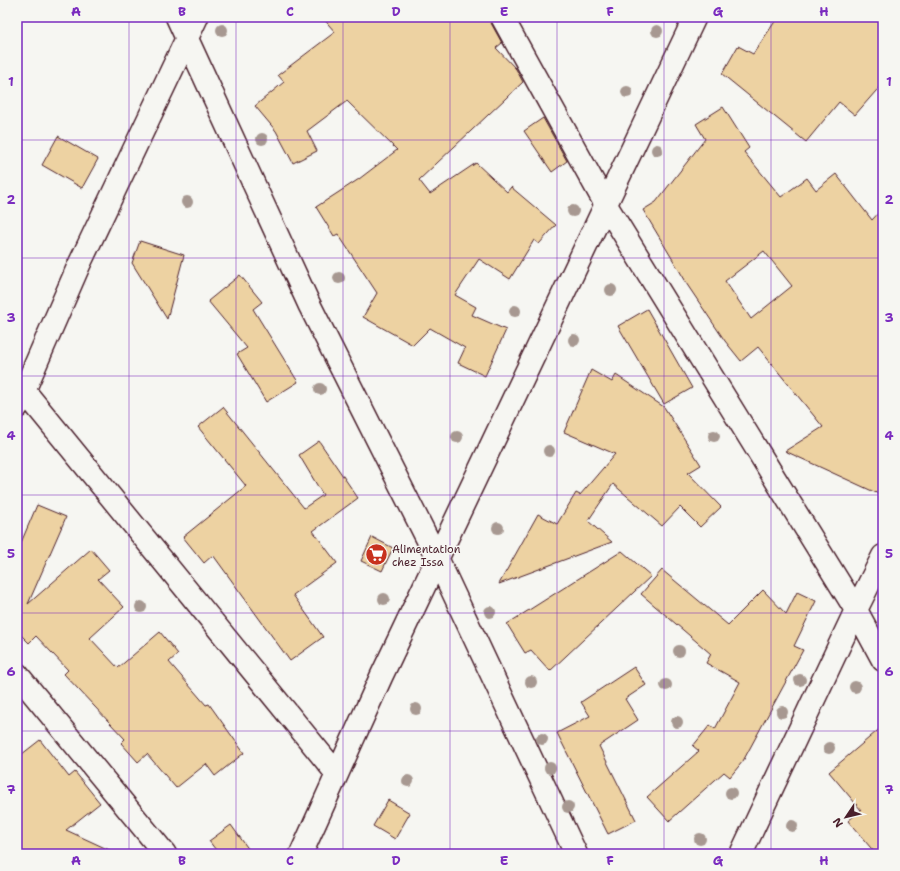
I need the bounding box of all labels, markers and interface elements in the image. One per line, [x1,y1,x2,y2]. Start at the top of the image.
text: A [71,3,81,20]
text: B [178,3,186,20]
text: C [286,3,294,20]
text: D [391,3,401,20]
text: E [500,3,509,20]
text: F [606,3,614,20]
text: G [713,3,724,20]
text: H [819,3,829,20]
text: 1 [8,73,14,90]
text: 1 [886,73,892,90]
text: 2 [6,191,16,208]
text: 2 [884,191,894,208]
text: 3 [6,309,16,326]
text: 3 [884,309,894,326]
text: 4 [6,427,16,444]
text: 4 [884,427,894,444]
supermarket icon: Alimentation chez Issa [364,542,390,568]
place label: Alimentation chez Issa [392,542,461,570]
text: 5 [7,545,15,562]
text: 5 [885,545,893,562]
text: 6 [6,663,16,680]
text: 6 [884,663,894,680]
text: 7 [6,781,16,798]
text: 7 [884,781,894,798]
north arrow [826,797,866,837]
text: N [829,814,847,830]
text: A [71,852,81,869]
text: B [178,852,186,869]
text: C [286,852,294,869]
text: D [391,852,401,869]
text: E [500,852,509,869]
text: F [606,852,614,869]
text: G [713,852,724,869]
text: H [819,852,829,869]

